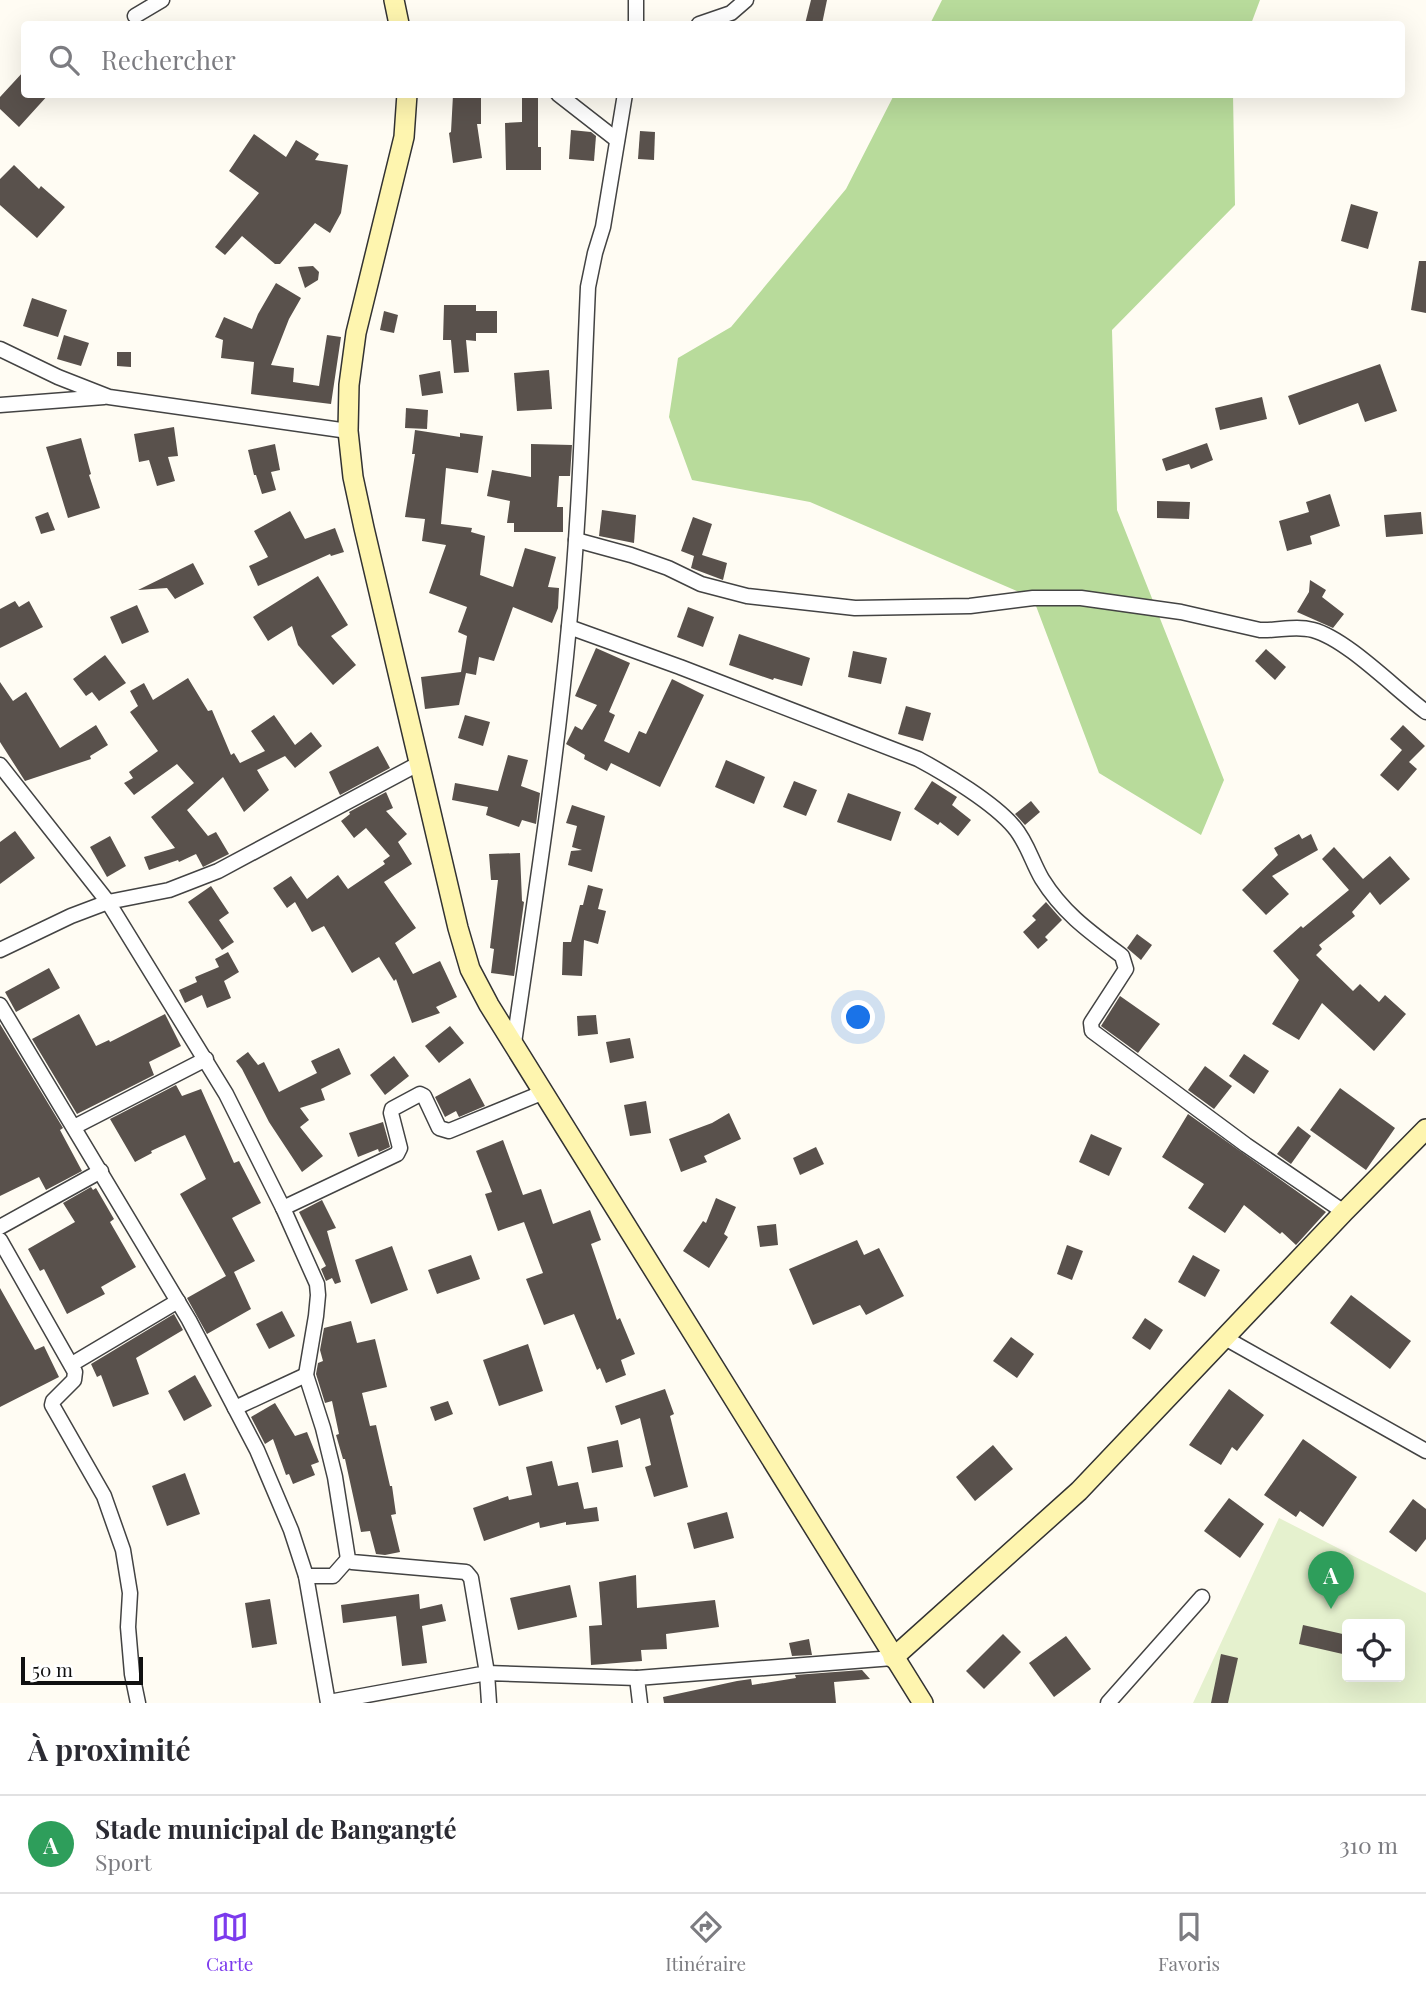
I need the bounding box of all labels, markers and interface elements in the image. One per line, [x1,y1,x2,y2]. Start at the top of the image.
search box [21,21,1405,98]
icon: search [45,41,83,79]
text: Rechercher [101,42,236,77]
your location [841,1000,875,1034]
pin: A [1308,1551,1354,1609]
map controls [1342,1619,1405,1682]
button: locate [1342,1619,1405,1682]
scale bar [21,1654,144,1686]
text: 50 m [32,1656,73,1682]
text: À proximité [28,1729,191,1769]
text: Stade municipal de Bangangté [95,1811,457,1846]
text: A [43,1829,59,1860]
text: 310 m [1339,1829,1398,1860]
text: Sport [95,1846,152,1877]
tab: Carte [206,1908,253,1976]
tab: Itinéraire [665,1908,746,1976]
tab: Favoris [1158,1908,1220,1976]

